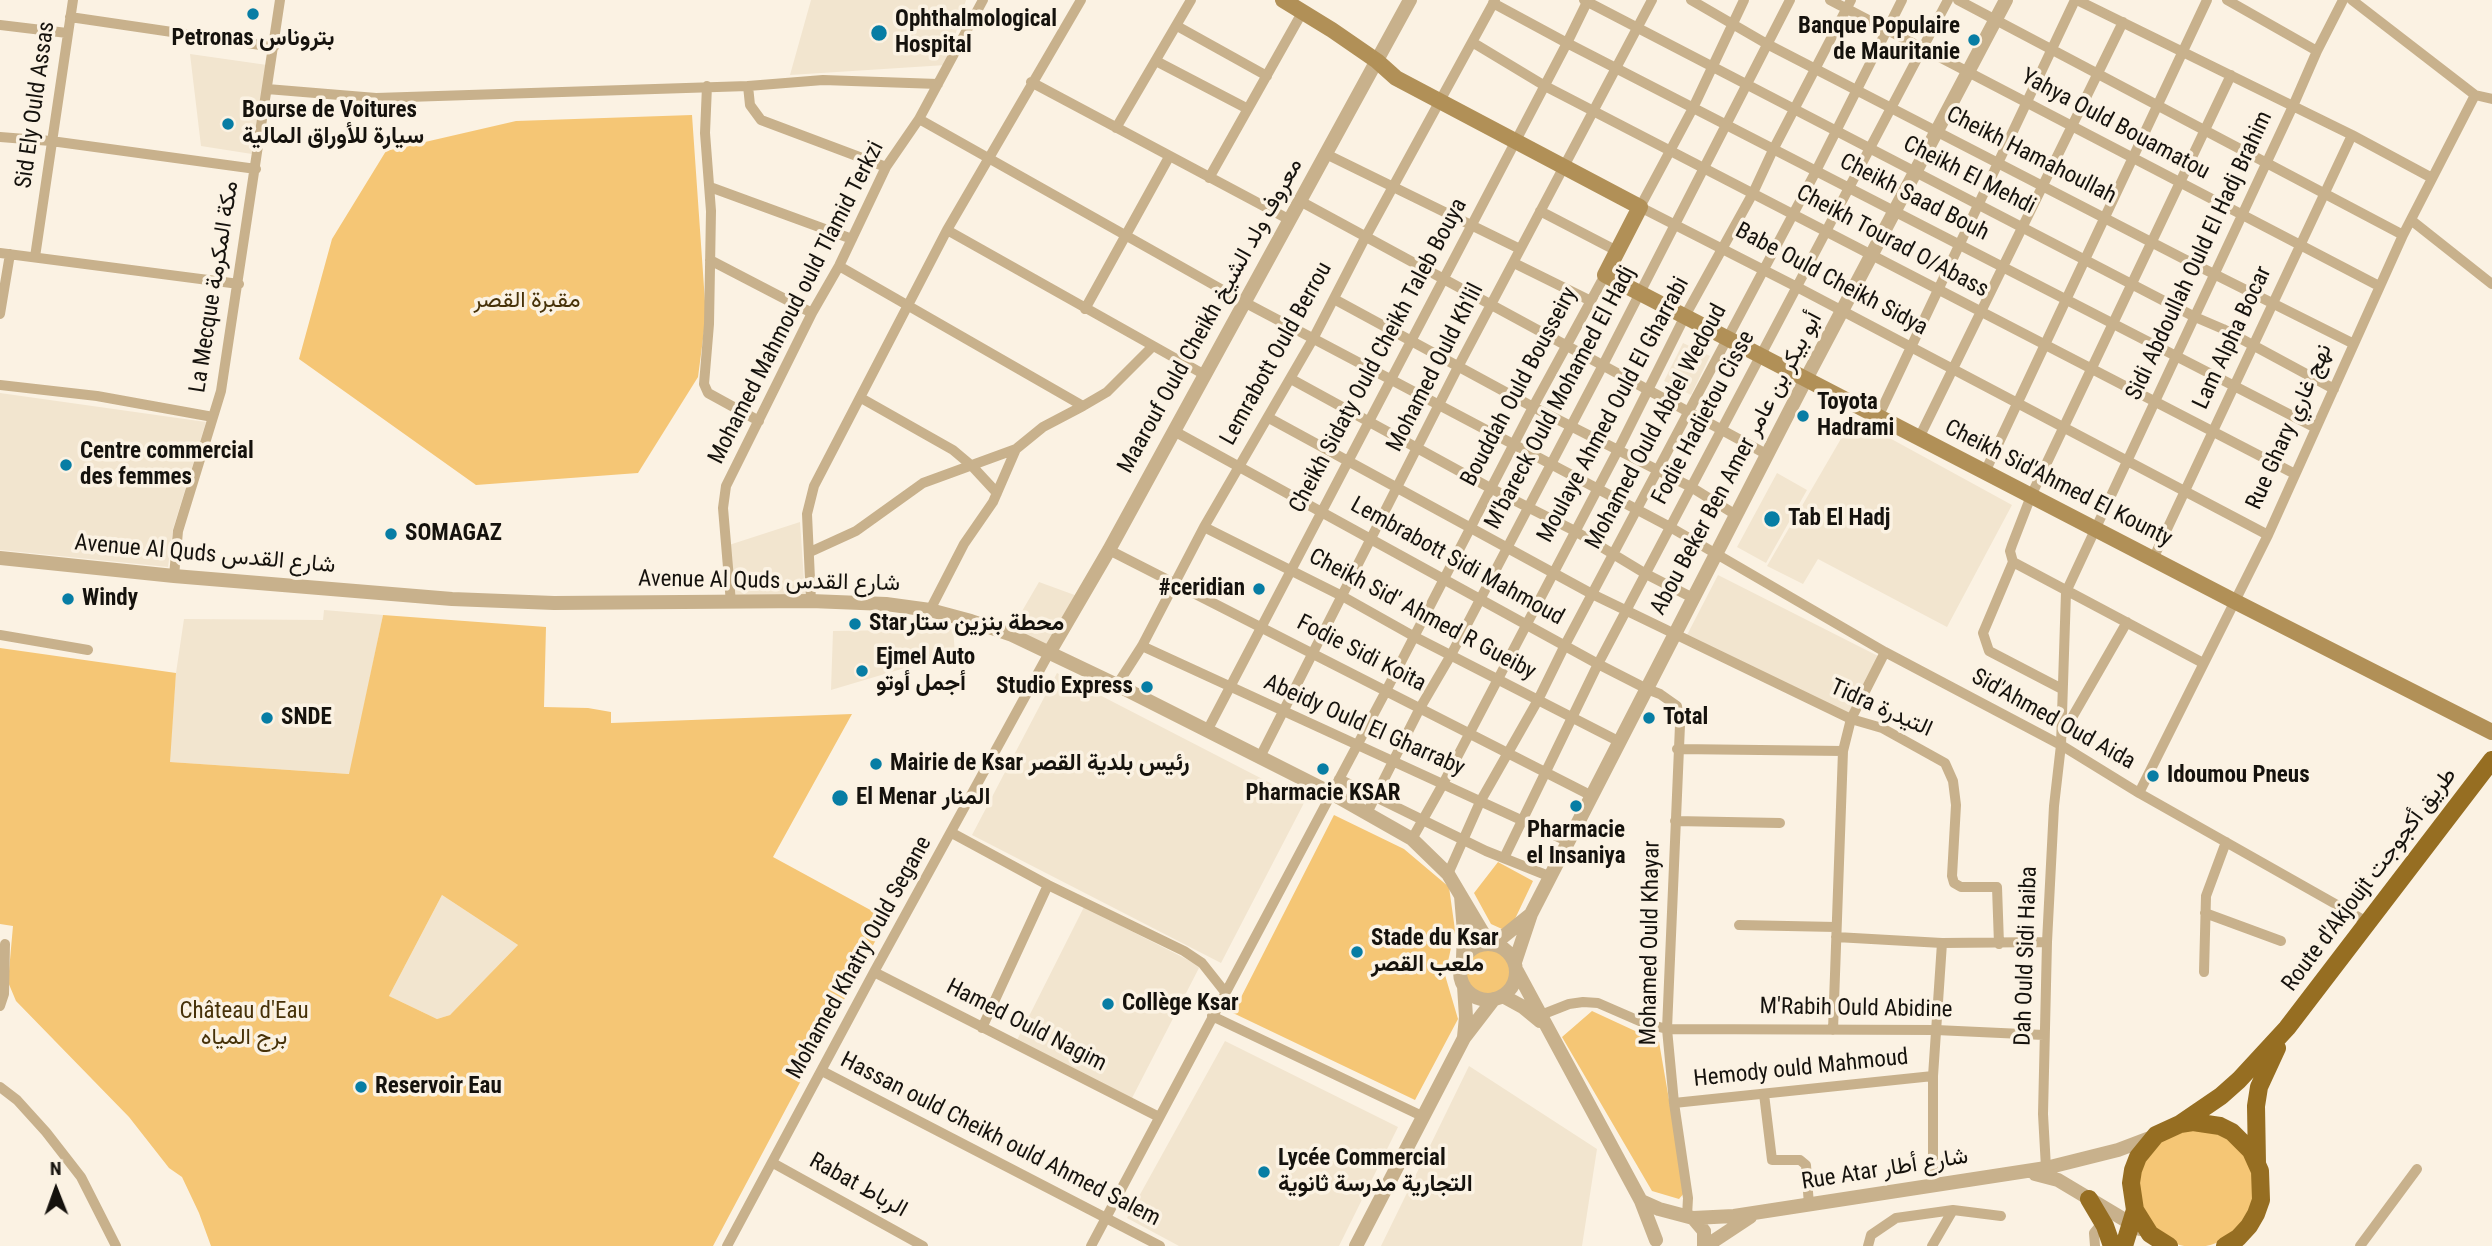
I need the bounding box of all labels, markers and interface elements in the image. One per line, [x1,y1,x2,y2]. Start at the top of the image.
marker: Petronas بتروناس [245,6,261,22]
place label: Ophthalmological Hospital [895,6,1057,60]
place label: Banque Populaire de Mauritanie [1798,13,1960,67]
street label: Sid Ely Ould Assas [11,20,61,190]
marker: Ophthalmological Hospital [869,23,889,43]
place label: Petronas بتروناس [171,25,335,53]
marker: Banque Populaire de Mauritanie [1966,32,1982,48]
street label: Yahya Ould Bouamatou [2016,64,2214,186]
place label: Bourse de Voitures سيارة للأوراق المالية [242,97,424,151]
street label: Cheikh Hamahoullah [1941,101,2121,211]
street label: Sidi Abdoullah Ould El Hadj Brahim [2121,107,2279,405]
marker: Bourse de Voitures سيارة للأوراق المالية [220,116,236,132]
street label: Cheikh El Mehdi [1898,131,2040,221]
street label: Mohamed Mahmoud ould Tlamid Terkzi [703,137,891,469]
street label: Cheikh Saad Bouh [1835,148,1993,248]
street label: Maarouf Ould Cheikh معروف ولد الشيخ [1113,154,1309,478]
street label: La Mecque مكة المكرمة [185,179,245,395]
street label: Cheikh Tourad O/Abass [1791,180,1993,304]
street label: Cheikh Sidaty Ould Cheikh Taleb Bouya [1284,194,1474,518]
street label: Babe Ould Cheikh Sidya [1730,218,1932,342]
street label: Lemrabott Ould Berrou [1215,258,1339,450]
street label: M'bareck Ould Mohamed El Hadj [1480,262,1642,534]
street label: Lam Alpha Bocar [2188,262,2278,414]
street label: Moulaye Ahmed Ould El Gharrabi [1532,273,1696,547]
street label: Mohamed Ould Kh'lil [1382,279,1490,457]
street label: Bouddah Ould Bousseiry [1456,283,1584,491]
park label: مقبرة القصر [474,287,580,315]
street label: Mohamed Ould Abdel Wedoud [1581,300,1733,554]
street label: Abou Beker Ben Amer أبو بيكر بن عامر [1645,308,1829,620]
street label: Fodie Hadietou Cisse [1647,327,1761,509]
street label: Rue Ghary نهج غاري [2241,340,2339,514]
place label: Toyota Hadrami [1817,389,1894,443]
marker: Toyota Hadrami [1795,408,1811,424]
street label: Cheikh Sid'Ahmed El Kounty [1940,415,2176,553]
place label: Centre commercial des femmes [80,438,254,492]
marker: Centre commercial des femmes [58,457,74,473]
street label: Lembrabott Sidi Mahmoud [1345,492,1569,632]
place label: Tab El Hadj [1788,505,1891,533]
marker: Tab El Hadj [1762,509,1782,529]
place label: SOMAGAZ [405,520,502,548]
marker: SOMAGAZ [383,526,399,542]
street label: Avenue Al Quds شارع القدس [73,530,337,580]
street label: Cheikh Sid' Ahmed R Gueiby [1304,543,1540,687]
street label: Avenue Al Quds شارع القدس [638,566,900,598]
place label: #ceridian [1159,575,1245,603]
marker: #ceridian [1251,581,1267,597]
place label: Windy [82,585,138,613]
marker: Windy [60,591,76,607]
place label: Starمحطة بنزين ستار [869,610,1064,638]
street label: Fodie Sidi Koita [1292,610,1430,698]
marker: Starمحطة بنزين ستار [847,616,863,632]
place label: Ejmel Auto أجمل أوتو [876,644,975,698]
marker: Ejmel Auto أجمل أوتو [854,663,870,679]
street label: Sid'Ahmed Oud Aida [1966,664,2140,776]
street label: Abeidy Ould El Gharraby [1259,669,1469,783]
place label: Studio Express [996,673,1133,701]
street label: Tidra التيدرة [1826,674,1936,744]
marker: Studio Express [1139,679,1155,695]
place label: SNDE [281,704,332,732]
place label: Total [1663,704,1708,732]
marker: SNDE [259,710,275,726]
marker: Total [1641,710,1657,726]
place label: Mairie de Ksar رئيس بلدية القصر [890,750,1190,778]
marker: Mairie de Ksar رئيس بلدية القصر [868,756,884,772]
marker: Pharmacie KSAR [1315,761,1331,777]
place label: Idoumou Pneus [2167,762,2310,790]
street label: Route d'Akjoujt طريق أكجوجت [2277,763,2463,997]
marker: Idoumou Pneus [2145,768,2161,784]
place label: Pharmacie KSAR [1245,780,1401,808]
place label: El Menar المنار [856,784,990,812]
marker: El Menar المنار [830,788,850,808]
marker: Pharmacie el Insaniya [1568,798,1584,814]
place label: Pharmacie el Insaniya [1527,817,1625,871]
street label: Mohamed Khatry Ould Segane [782,832,938,1084]
street label: Mohamed Ould Khayar [1635,840,1667,1046]
street label: Dah Ould Sidi Haiba [2010,866,2044,1046]
place label: Stade du Ksar ملعب القصر [1371,925,1499,979]
marker: Stade du Ksar ملعب القصر [1349,944,1365,960]
street label: Hamed Ould Nagim [941,974,1111,1078]
place label: Collège Ksar [1122,990,1239,1018]
street label: M'Rabih Ould Abidine [1759,994,1953,1024]
marker: Collège Ksar [1100,996,1116,1012]
park label: Château d'Eau برج المياه [179,998,309,1052]
street label: Hemody ould Mahmoud [1692,1044,1910,1094]
street label: Hassan ould Cheikh ould Ahmed Salem [835,1047,1165,1233]
place label: Reservoir Eau [375,1073,502,1101]
marker: Reservoir Eau [353,1079,369,1095]
street label: Rue Atar شارع أطار [1800,1143,1970,1197]
place label: Lycée Commercial التجارية مدرسة ثانوية [1278,1145,1473,1199]
street label: Rabat الرباط [804,1148,912,1224]
north arrow [21,1155,91,1225]
text: N [50,1157,62,1180]
marker: Lycée Commercial التجارية مدرسة ثانوية [1256,1164,1272,1180]

